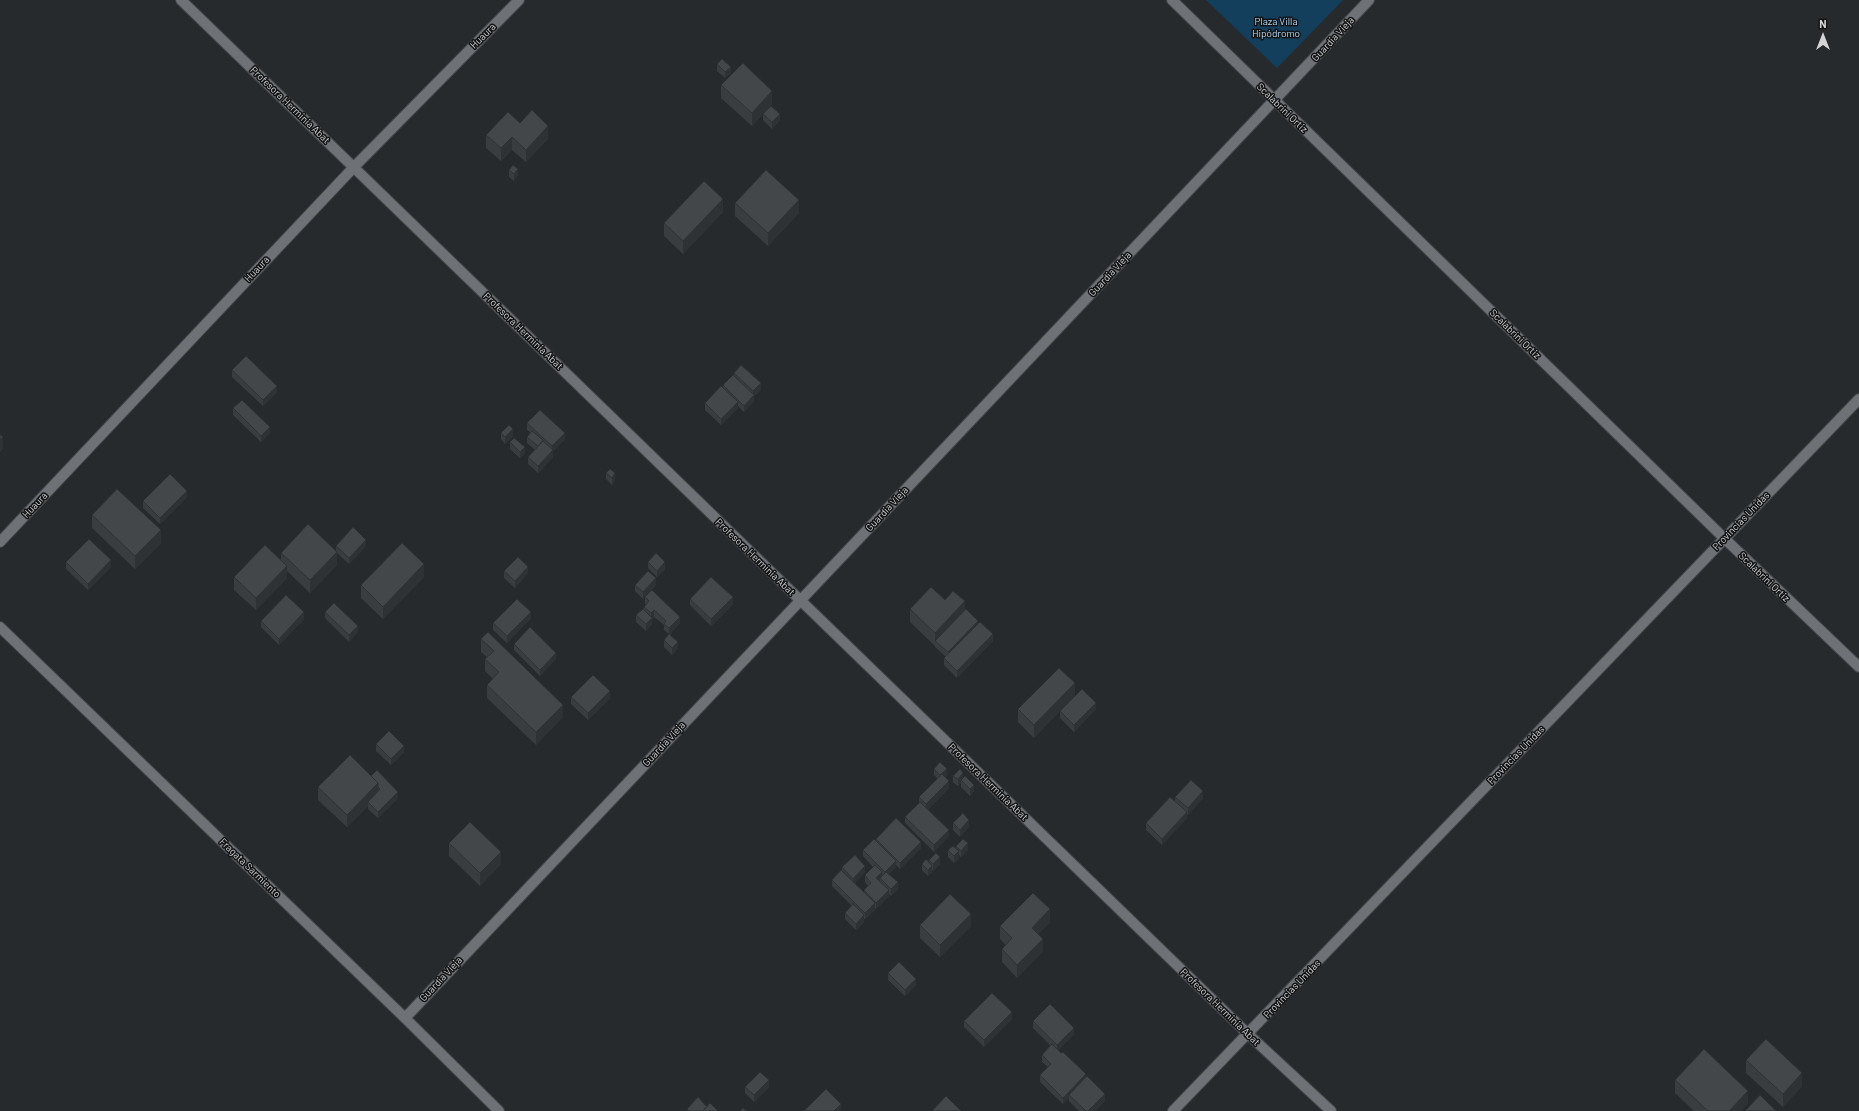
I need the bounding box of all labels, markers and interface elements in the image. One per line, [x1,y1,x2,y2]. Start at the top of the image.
street label: Guardia Vieja [1309,14,1357,64]
park label: Plaza Villa Hipódromo [1252,16,1300,40]
north arrow [1803,16,1843,56]
text: N [1819,17,1827,30]
street label: Huaura [468,21,498,51]
street label: Profesora Herminia Abat [248,64,332,146]
street label: Scalabrini Ortiz [1254,81,1310,135]
street label: Guardia Vieja [1086,249,1134,299]
street label: Huaura [242,254,272,284]
street label: Profesora Herminia Abat [481,290,565,372]
street label: Scalabrini Ortiz [1487,307,1543,361]
street label: Guardia Vieja [863,484,911,534]
street label: Provincias Unidas [1710,489,1772,553]
street label: Huaura [20,490,50,520]
street label: Profesora Herminia Abat [713,516,797,598]
street label: Scalabrini Ortiz [1736,550,1792,604]
street label: Guardia Vieja [640,719,688,769]
street label: Provincias Unidas [1485,723,1547,787]
street label: Profesora Herminia Abat [946,741,1030,823]
street label: Fragata Sarmiento [217,836,283,900]
street label: Guardia Vieja [417,954,465,1004]
street label: Provincias Unidas [1261,957,1323,1021]
street label: Profesora Herminia Abat [1178,966,1262,1048]

